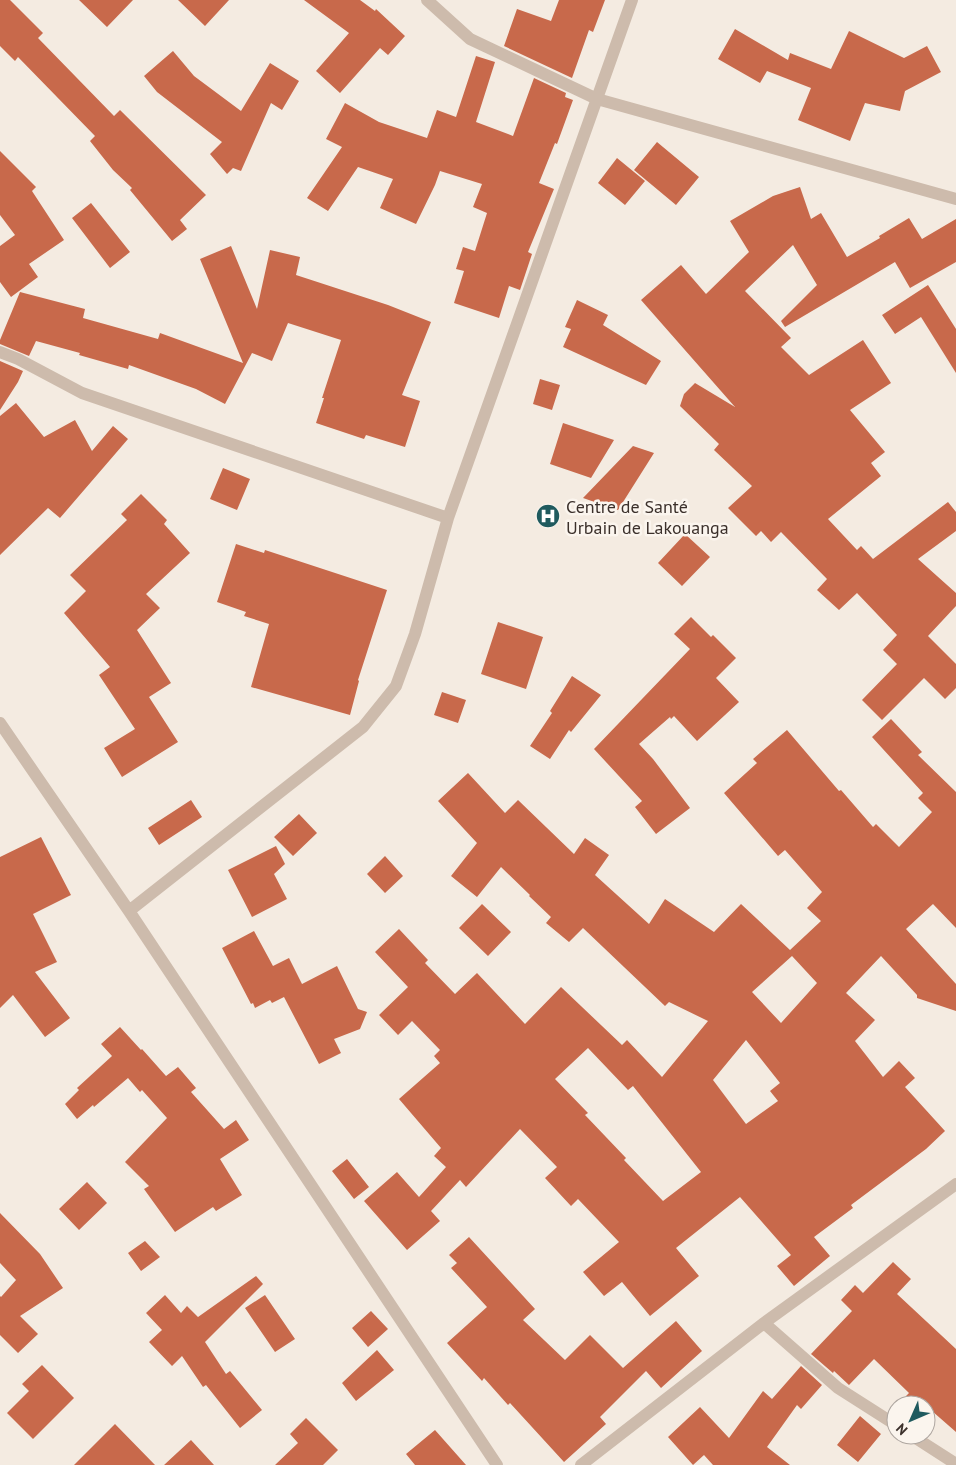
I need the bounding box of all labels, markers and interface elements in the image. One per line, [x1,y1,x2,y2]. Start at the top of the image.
place label: Centre de Santé Urbain de Lakouanga [566,495,729,539]
hospital icon: Centre de Santé Urbain de Lakouanga [535,503,561,529]
north arrow [886,1395,936,1445]
text: N [892,1420,911,1439]

